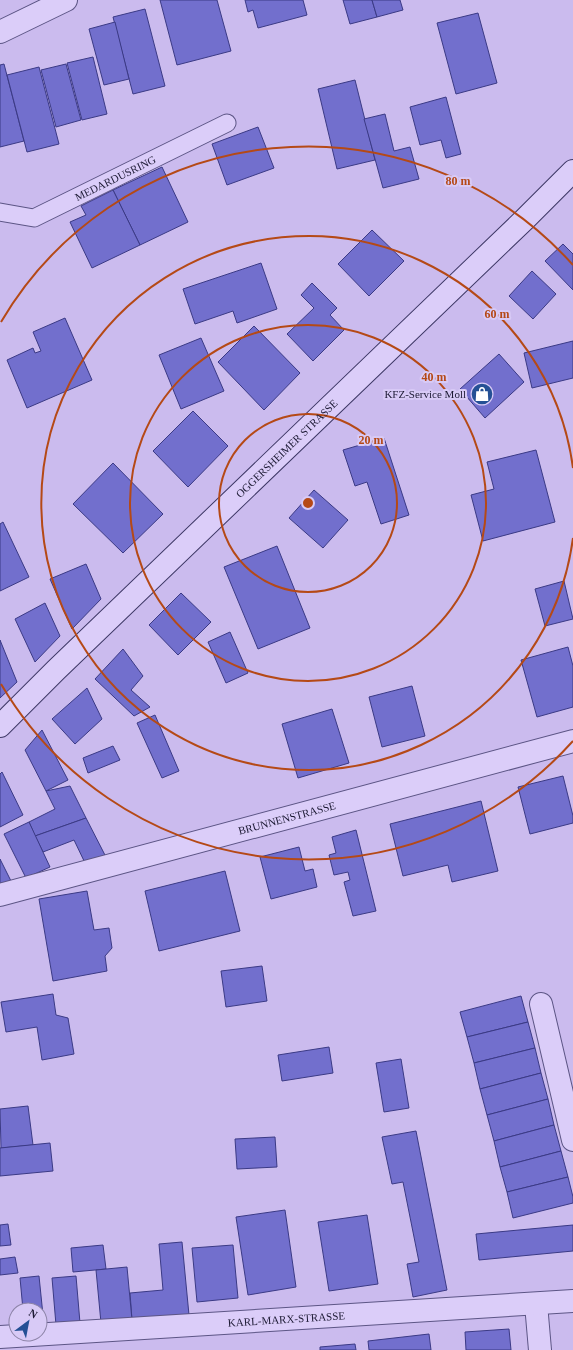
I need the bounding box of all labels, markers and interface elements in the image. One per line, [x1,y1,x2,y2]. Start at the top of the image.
street label: MEDARDUSRING [73,153,158,203]
text: 80 m [446,174,471,188]
text: 60 m [485,307,510,321]
text: 40 m [422,370,447,384]
shop icon: KFZ-Service Moll [469,381,495,407]
place label: KFZ-Service Moll [384,388,466,400]
street label: OGGERSHEIMER STRASSE [233,397,340,500]
text: 20 m [359,433,384,447]
centre of rings [301,496,315,510]
street label: BRUNNENSTRASSE [237,799,337,837]
north arrow [8,1302,48,1342]
text: N [27,1306,40,1321]
street label: KARL-MARX-STRASSE [227,1309,346,1329]

